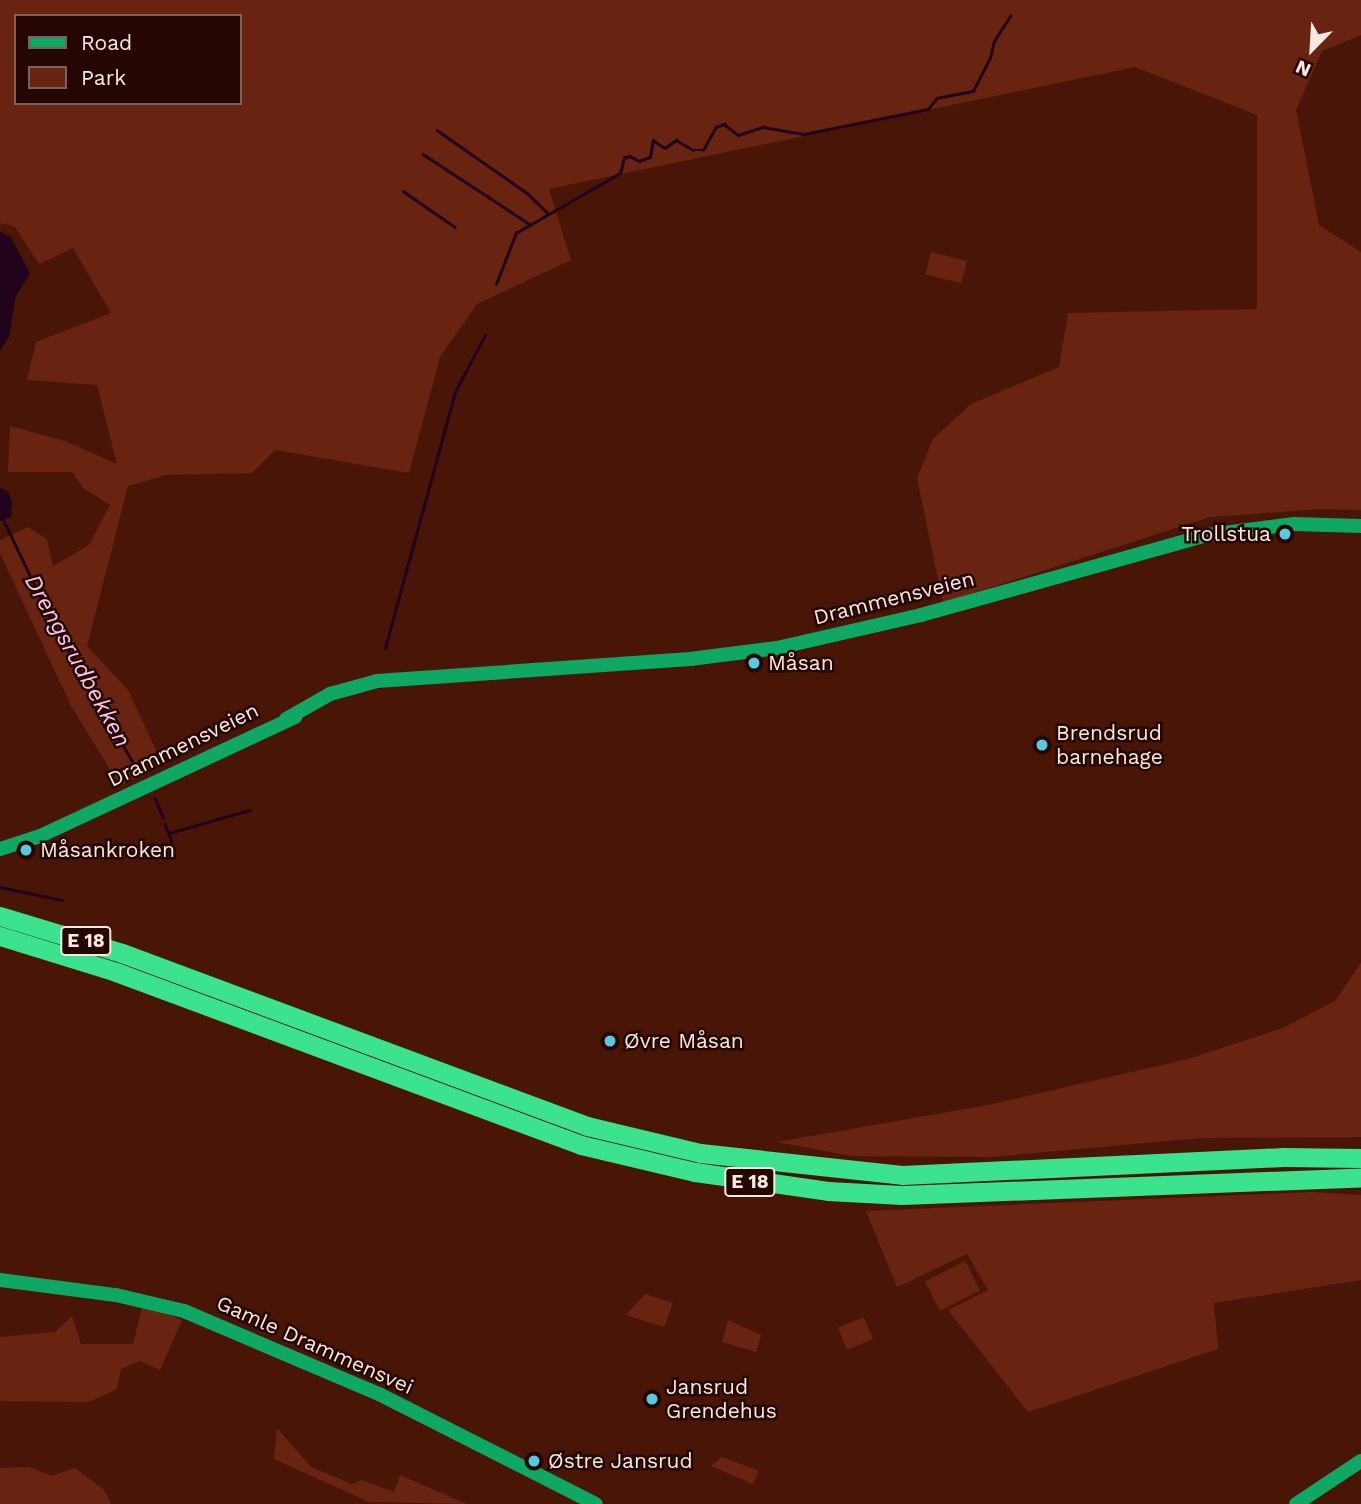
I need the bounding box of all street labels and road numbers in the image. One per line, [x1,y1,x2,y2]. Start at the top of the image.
street label: Drammensveien [811,566,977,630]
street label: Drammensveien [103,698,263,792]
road number: E 18 [60,925,112,956]
road number: E 18 [724,1166,776,1198]
street label: Gamle Drammensvei [213,1290,417,1400]

